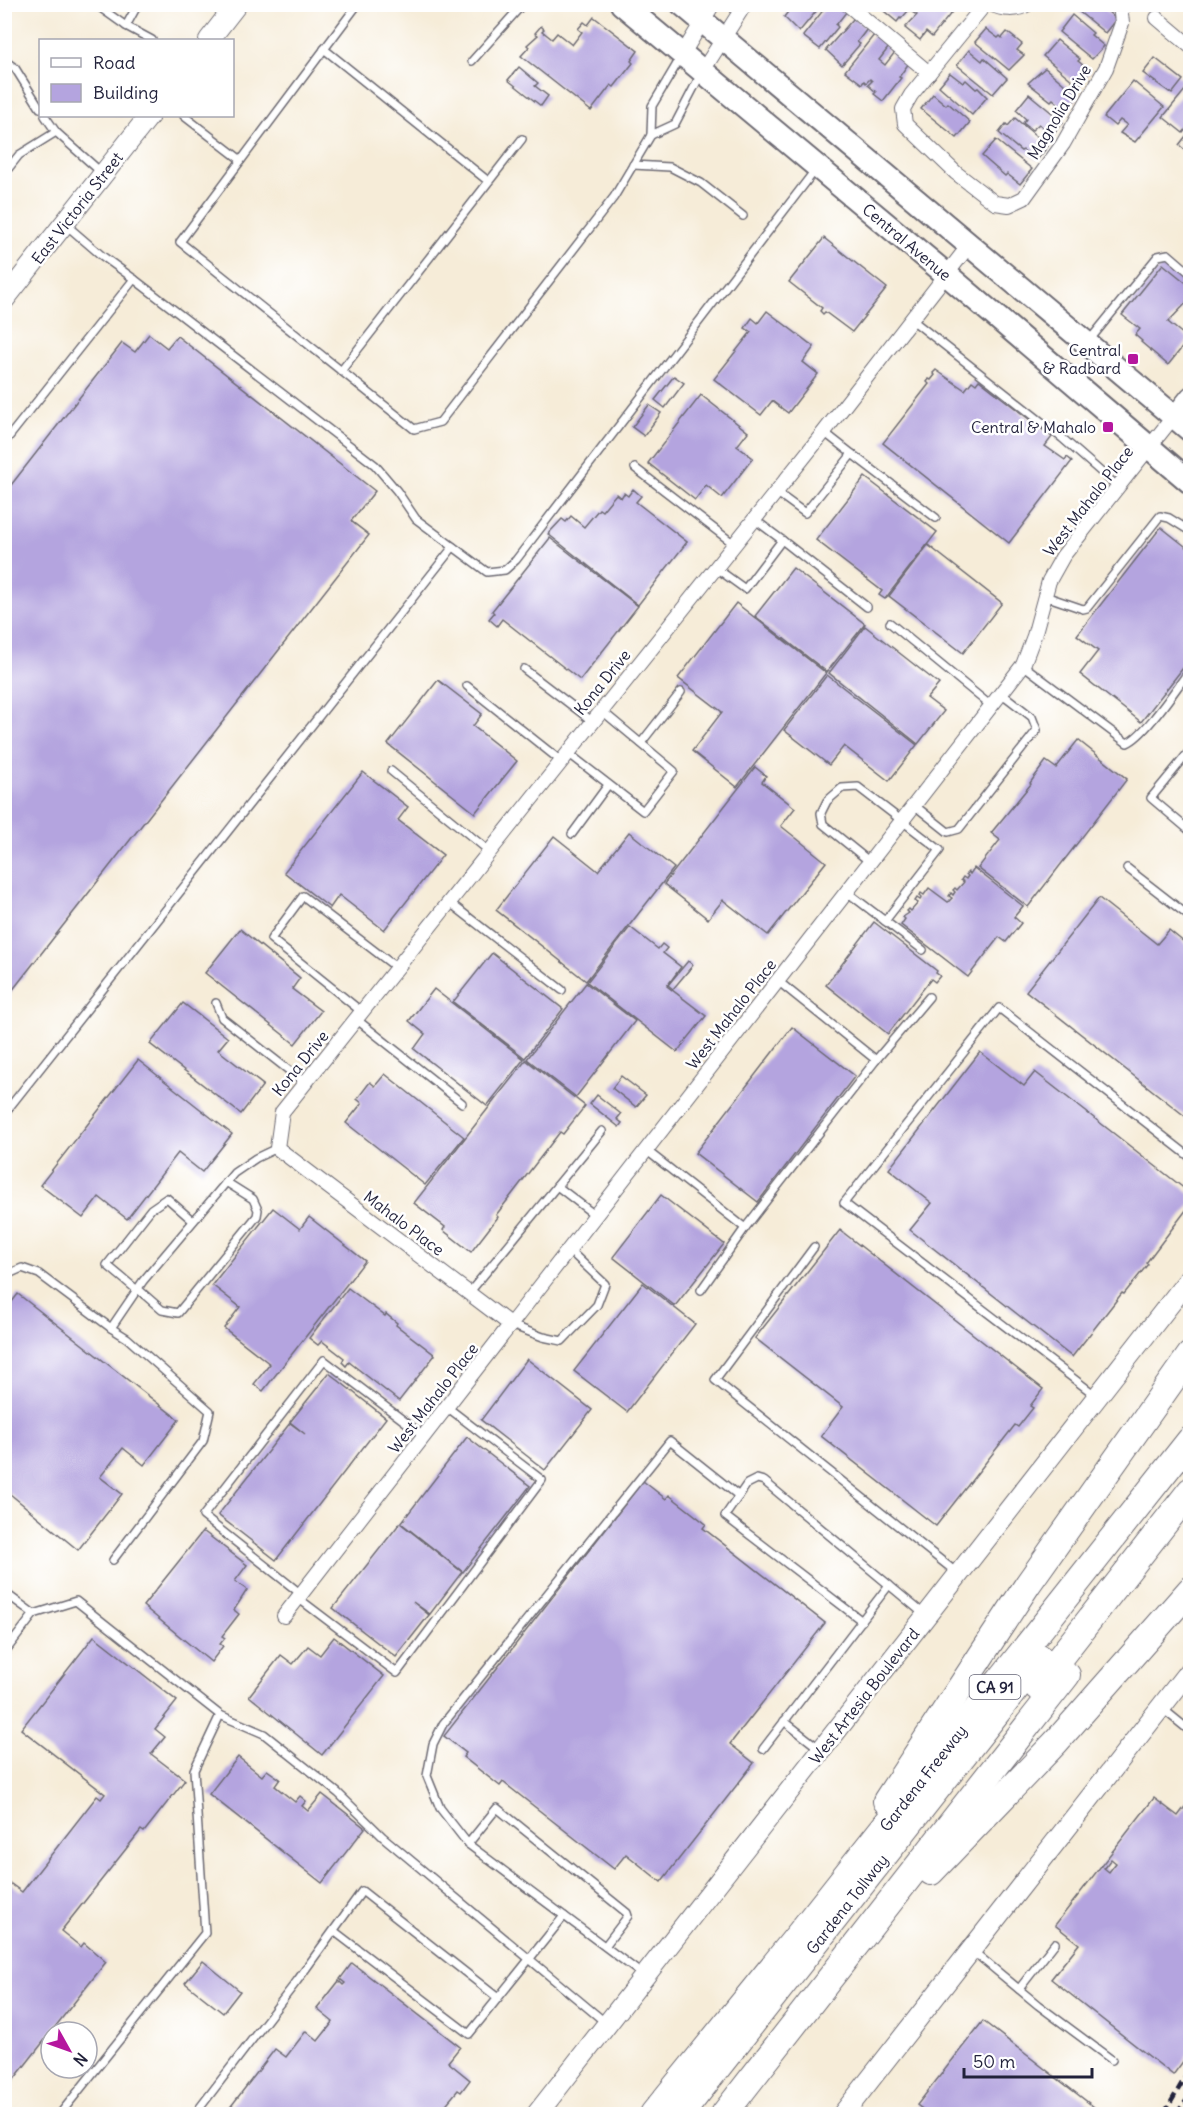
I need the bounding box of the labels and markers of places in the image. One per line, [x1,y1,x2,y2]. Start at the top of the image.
place label: Central & Radbard [1043,340,1121,378]
marker: Central & Radbard [1126,352,1140,366]
place label: Central & Mahalo [971,417,1096,437]
marker: Central & Mahalo [1101,420,1115,434]

